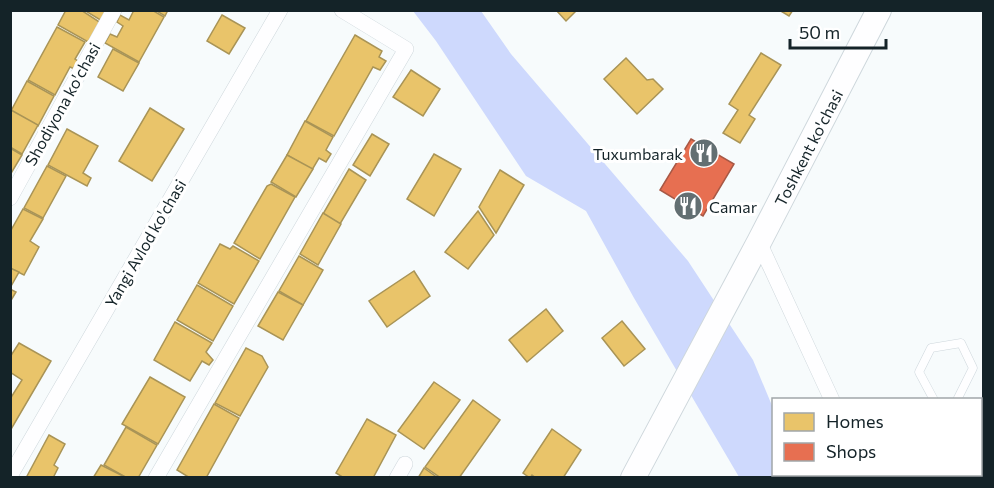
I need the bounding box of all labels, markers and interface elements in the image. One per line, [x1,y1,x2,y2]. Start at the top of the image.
scale bar [790,12,886,50]
text: 50 m [799,21,840,43]
street label: Shodiyona ko'chasi [20,39,104,169]
street label: Toshkent ko'chasi [770,86,846,209]
restaurant icon: Tuxumbarak [688,137,720,169]
place label: Tuxumbarak [593,144,683,163]
street label: Yangi Avlod ko'chasi [101,176,189,310]
restaurant icon: Camar [672,190,704,222]
place label: Camar [709,197,758,216]
legend [772,398,982,476]
text: Homes [826,410,884,432]
text: Shops [826,440,876,462]

